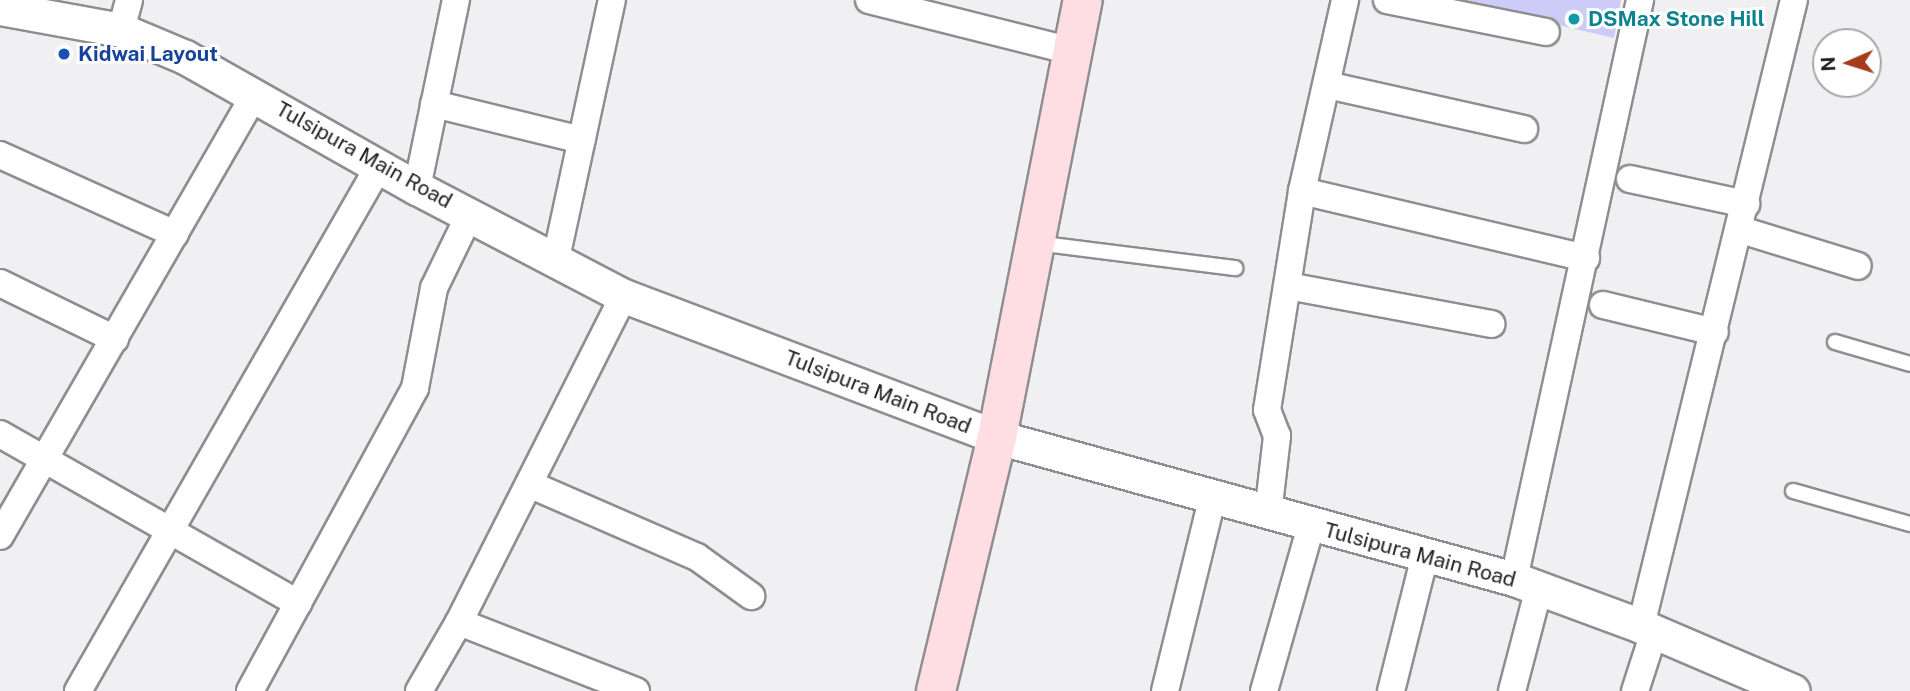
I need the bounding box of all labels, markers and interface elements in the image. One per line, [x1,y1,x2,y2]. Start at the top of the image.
place label: DSMax Stone Hill [1588,6,1765,32]
marker: DSMax Stone Hill [1566,11,1582,27]
north arrow [1812,28,1882,98]
place label: Kidwai Layout [78,41,218,67]
marker: Kidwai Layout [56,46,72,62]
text: N [1817,56,1839,72]
street label: Tulsipura Main Road [272,96,456,214]
street label: Tulsipura Main Road [781,345,975,439]
street label: Tulsipura Main Road [1321,517,1519,593]

